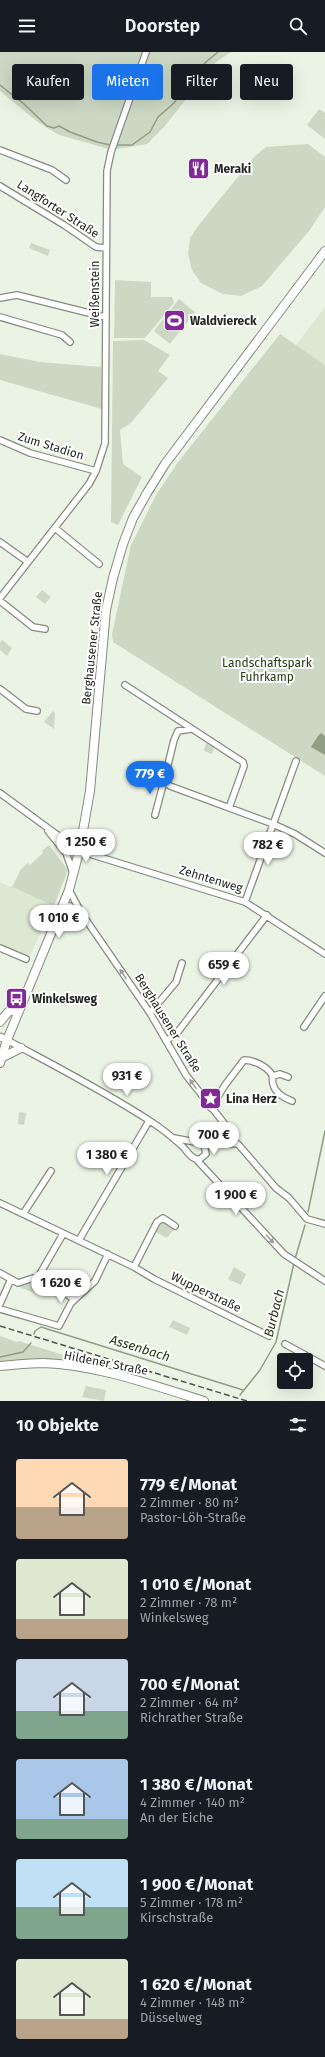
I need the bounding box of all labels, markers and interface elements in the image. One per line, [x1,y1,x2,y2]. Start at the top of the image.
icon: menu [16,15,38,37]
text: Doorstep [125,15,200,37]
icon: search [287,15,309,37]
chip: Kaufen [12,64,84,100]
chip: Mieten [92,64,163,100]
chip: Filter [171,64,232,100]
chip: Neu [240,64,293,100]
restaurant icon: Meraki [185,156,211,182]
place label: Meraki [214,162,251,176]
street label: Langforter Straße [14,177,102,241]
street label: Weißenstein [88,260,102,328]
sports icon: Waldviereck [162,308,188,334]
place label: Waldviereck [190,314,257,328]
street label: Zum Stadion [16,429,86,463]
street label: Berghausener Straße [79,591,105,705]
park label: Landschaftspark Fuhrkamp [222,656,313,684]
pin: 779 € [122,761,178,795]
text: 779 € [135,766,165,781]
pin: 1 250 € [49,829,123,863]
pin: 782 € [240,832,296,866]
text: 1 250 € [65,834,107,849]
text: 782 € [253,837,283,852]
street label: Zehntenweg [178,863,245,896]
pin: 1 010 € [22,905,96,939]
text: 1 010 € [39,910,79,925]
pin: 659 € [196,952,252,986]
text: 659 € [208,957,240,972]
one-way arrow [119,969,127,979]
street label: Berghausener Straße [132,971,204,1075]
bus stop icon: Winkelsweg [4,986,30,1012]
place label: Winkelsweg [32,992,97,1006]
pin: 931 € [99,1063,155,1097]
text: 931 € [112,1068,142,1083]
one-way arrow [189,1079,197,1089]
place icon: Lina Herz [198,1086,224,1112]
place label: Lina Herz [226,1092,277,1106]
pin: 700 € [186,1122,242,1156]
text: 700 € [198,1127,230,1142]
pin: 1 380 € [70,1142,144,1176]
text: 1 380 € [86,1147,128,1162]
pin: 1 900 € [199,1182,273,1216]
text: 1 900 € [215,1187,257,1202]
one-way arrow [265,1234,275,1244]
street label: Wupperstraße [169,1269,243,1315]
pin: 1 620 € [24,1270,98,1304]
text: 1 620 € [40,1275,82,1290]
water label: Burbach [261,1287,287,1339]
water label: Assenbach [107,1331,172,1364]
street label: Hildener Straße [63,1348,149,1378]
map controls [277,1353,313,1389]
button: locate [277,1353,313,1389]
icon: filters [287,1414,309,1436]
text: 10 Objekte [16,1415,99,1436]
text: 779 €/Monat [140,1474,237,1495]
icon: home [48,1475,96,1523]
text: 2 Zimmer · 80 m² [140,1495,239,1510]
text: Pastor-Löh-Straße [140,1510,246,1525]
text: 1 010 €/Monat [140,1574,251,1595]
icon: home [48,1575,96,1623]
text: 2 Zimmer · 78 m² [140,1595,237,1610]
text: Winkelsweg [140,1610,209,1625]
text: 700 €/Monat [140,1674,240,1695]
icon: home [48,1675,96,1723]
text: 2 Zimmer · 64 m² [140,1695,238,1710]
text: Richrather Straße [140,1710,243,1725]
text: 1 380 €/Monat [140,1774,252,1795]
icon: home [48,1775,96,1823]
text: 4 Zimmer · 140 m² [140,1795,245,1810]
text: An der Eiche [140,1810,213,1825]
text: 1 900 €/Monat [140,1874,253,1895]
icon: home [48,1875,96,1923]
text: 5 Zimmer · 178 m² [140,1895,243,1910]
text: Kirschstraße [140,1910,213,1925]
text: 1 620 €/Monat [140,1974,252,1995]
icon: home [48,1975,96,2023]
text: 4 Zimmer · 148 m² [140,1995,245,2010]
text: Düsselweg [140,2010,202,2025]

